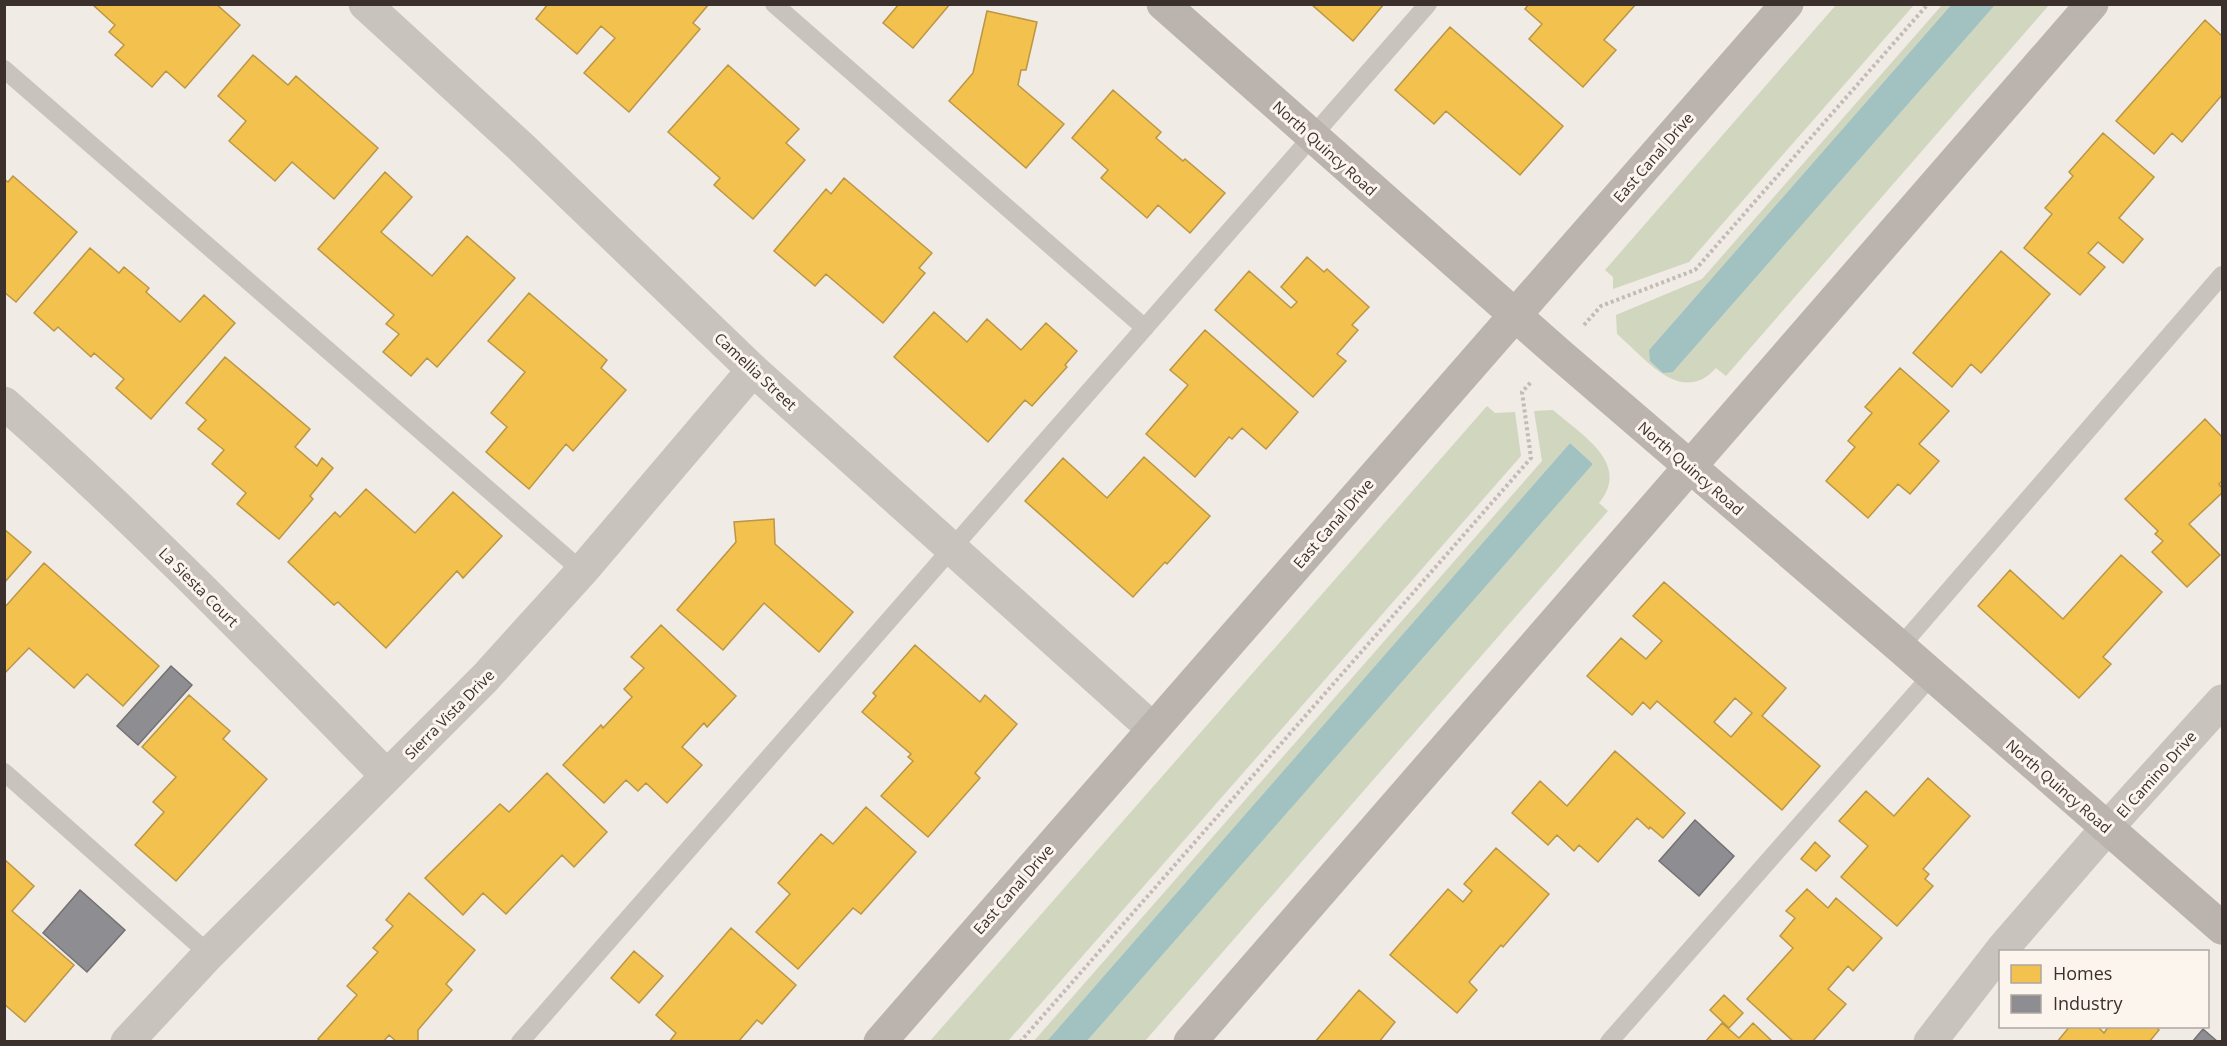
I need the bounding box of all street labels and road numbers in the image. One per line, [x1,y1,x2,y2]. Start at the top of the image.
street label: North Quincy Road [1269,96,1381,200]
street label: East Canal Drive [1608,108,1698,206]
street label: Camellia Street [711,328,801,414]
street label: North Quincy Road [1634,417,1748,519]
street label: East Canal Drive [1288,474,1378,572]
street label: La Siesta Court [155,543,243,631]
street label: Sierra Vista Drive [400,665,498,763]
street label: El Camino Drive [2112,726,2200,822]
street label: North Quincy Road [2002,735,2116,837]
street label: East Canal Drive [968,840,1058,938]

